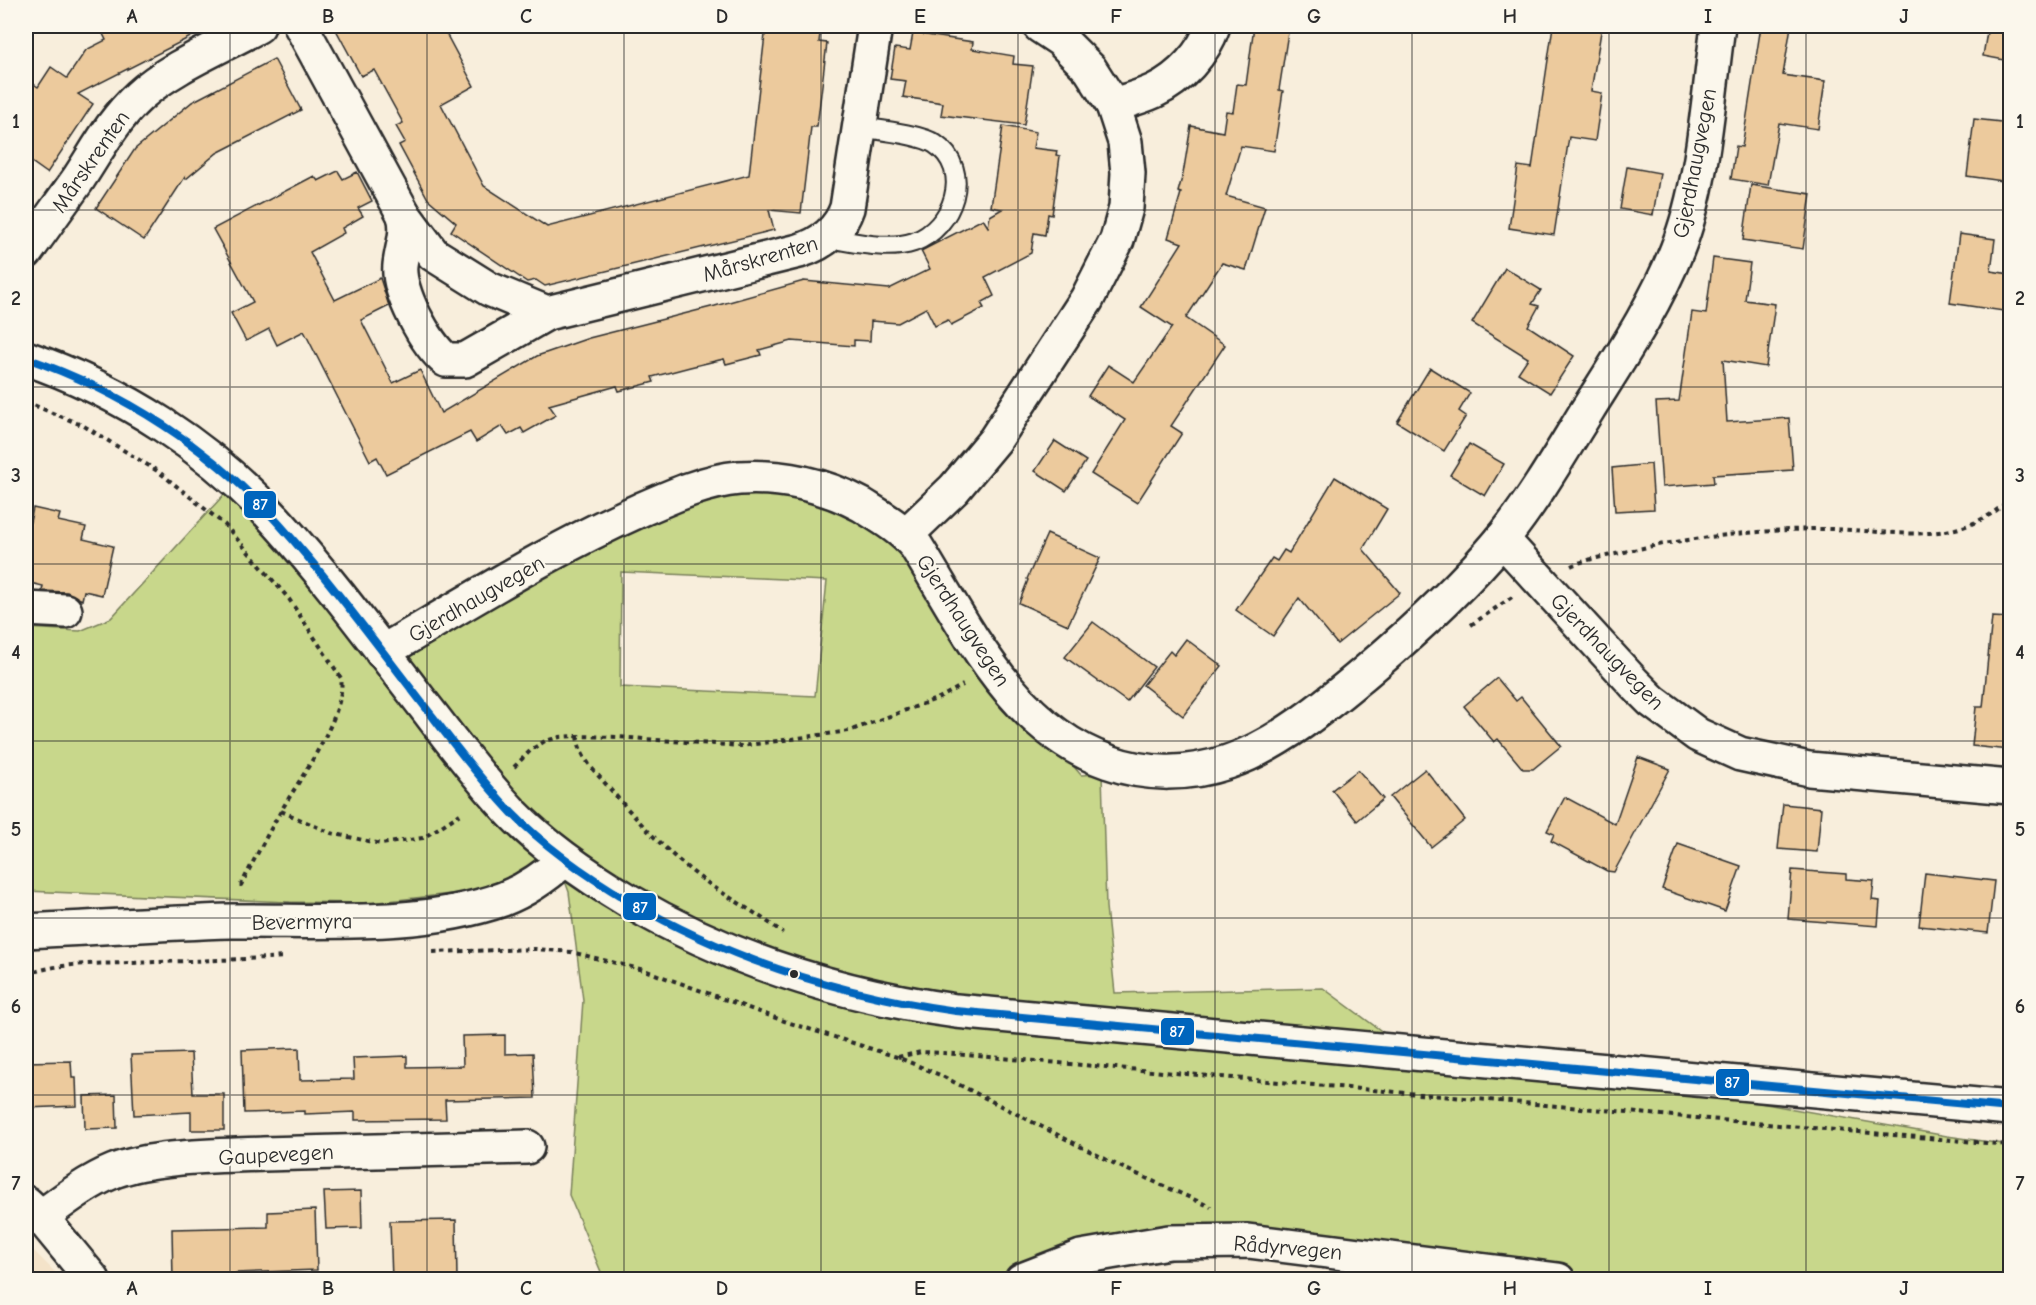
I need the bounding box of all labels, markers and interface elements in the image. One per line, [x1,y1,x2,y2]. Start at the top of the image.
text: A [126,5,138,28]
text: B [322,5,334,28]
text: C [520,5,532,28]
text: D [716,5,728,28]
text: E [914,5,926,28]
text: F [1110,5,1122,28]
text: G [1307,5,1321,28]
text: H [1503,5,1517,28]
text: I [1704,5,1712,28]
text: J [1899,5,1909,28]
street label: Gjerdhaugvegen [1668,86,1722,240]
street label: Mårskrenten [46,106,136,218]
text: 1 [12,110,20,133]
text: 1 [2016,110,2024,133]
street label: Mårskrenten [700,230,821,288]
text: 2 [11,287,21,310]
text: 2 [2015,287,2025,310]
text: 3 [11,464,21,487]
text: 3 [2015,464,2025,487]
line badge: 87 [243,490,277,519]
text: 87 [252,496,268,514]
street label: Gjerdhaugvegen [404,550,549,648]
street label: Gjerdhaugvegen [911,550,1016,692]
street label: Gjerdhaugvegen [1545,588,1670,716]
text: 4 [11,641,21,664]
text: 4 [2015,641,2025,664]
text: 5 [11,818,21,841]
text: 5 [2015,818,2025,841]
line badge: 87 [622,892,657,921]
text: 87 [632,899,648,917]
street label: Bevermyra [251,908,353,936]
unlabelled marker [788,968,800,980]
text: 6 [11,995,21,1018]
text: 6 [2015,995,2025,1018]
line badge: 87 [1160,1017,1195,1046]
text: 87 [1169,1023,1185,1041]
line badge: 87 [1715,1068,1750,1097]
text: 87 [1724,1074,1740,1092]
street label: Gaupevegen [218,1139,334,1171]
text: 7 [12,1172,21,1195]
text: 7 [2016,1172,2025,1195]
street label: Rådyrvegen [1232,1230,1343,1266]
text: A [126,1277,138,1300]
text: B [322,1277,334,1300]
text: C [520,1277,532,1300]
text: D [716,1277,728,1300]
text: E [914,1277,926,1300]
text: F [1110,1277,1122,1300]
text: G [1307,1277,1321,1300]
text: H [1503,1277,1517,1300]
text: I [1704,1277,1712,1300]
text: J [1899,1277,1909,1300]

